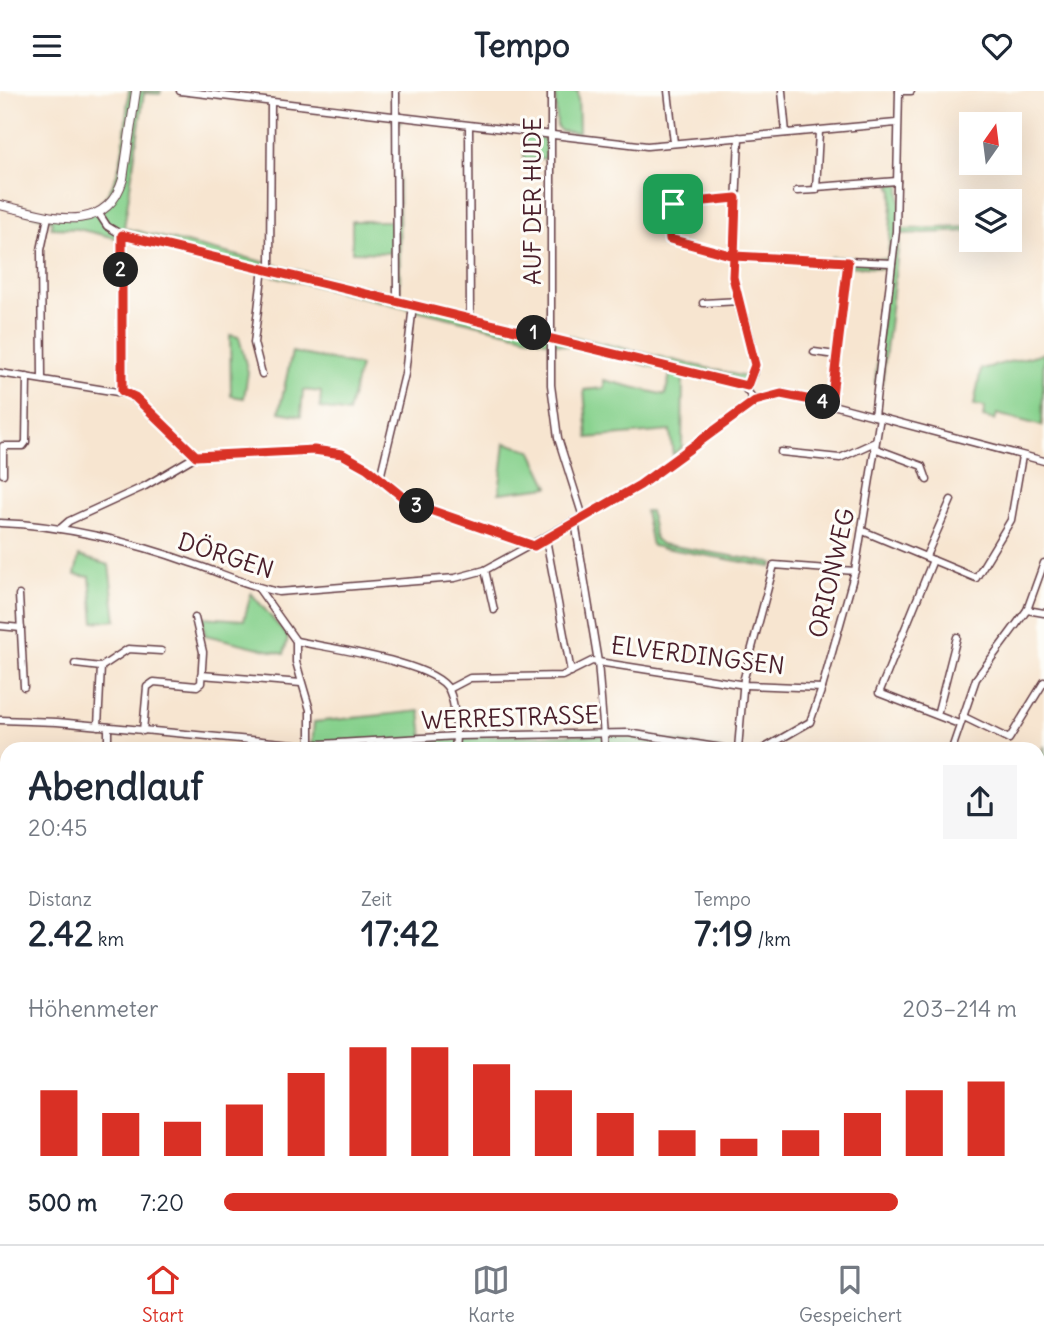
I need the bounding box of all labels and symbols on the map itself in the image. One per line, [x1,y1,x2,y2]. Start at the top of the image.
north arrow [959,112,1022,175]
street label: AUF DER HUDE [517,117,547,285]
pin [643,174,703,234]
pin: 2 [104,253,138,287]
pin: 1 [516,315,552,351]
pin: 4 [806,385,840,419]
pin: 3 [400,489,434,523]
street label: ORIONWEG [802,505,860,641]
street label: DÖRGEN [174,525,278,585]
street label: ELVERDINGSEN [610,629,786,681]
street label: WERRESTRASSE [421,699,599,735]

